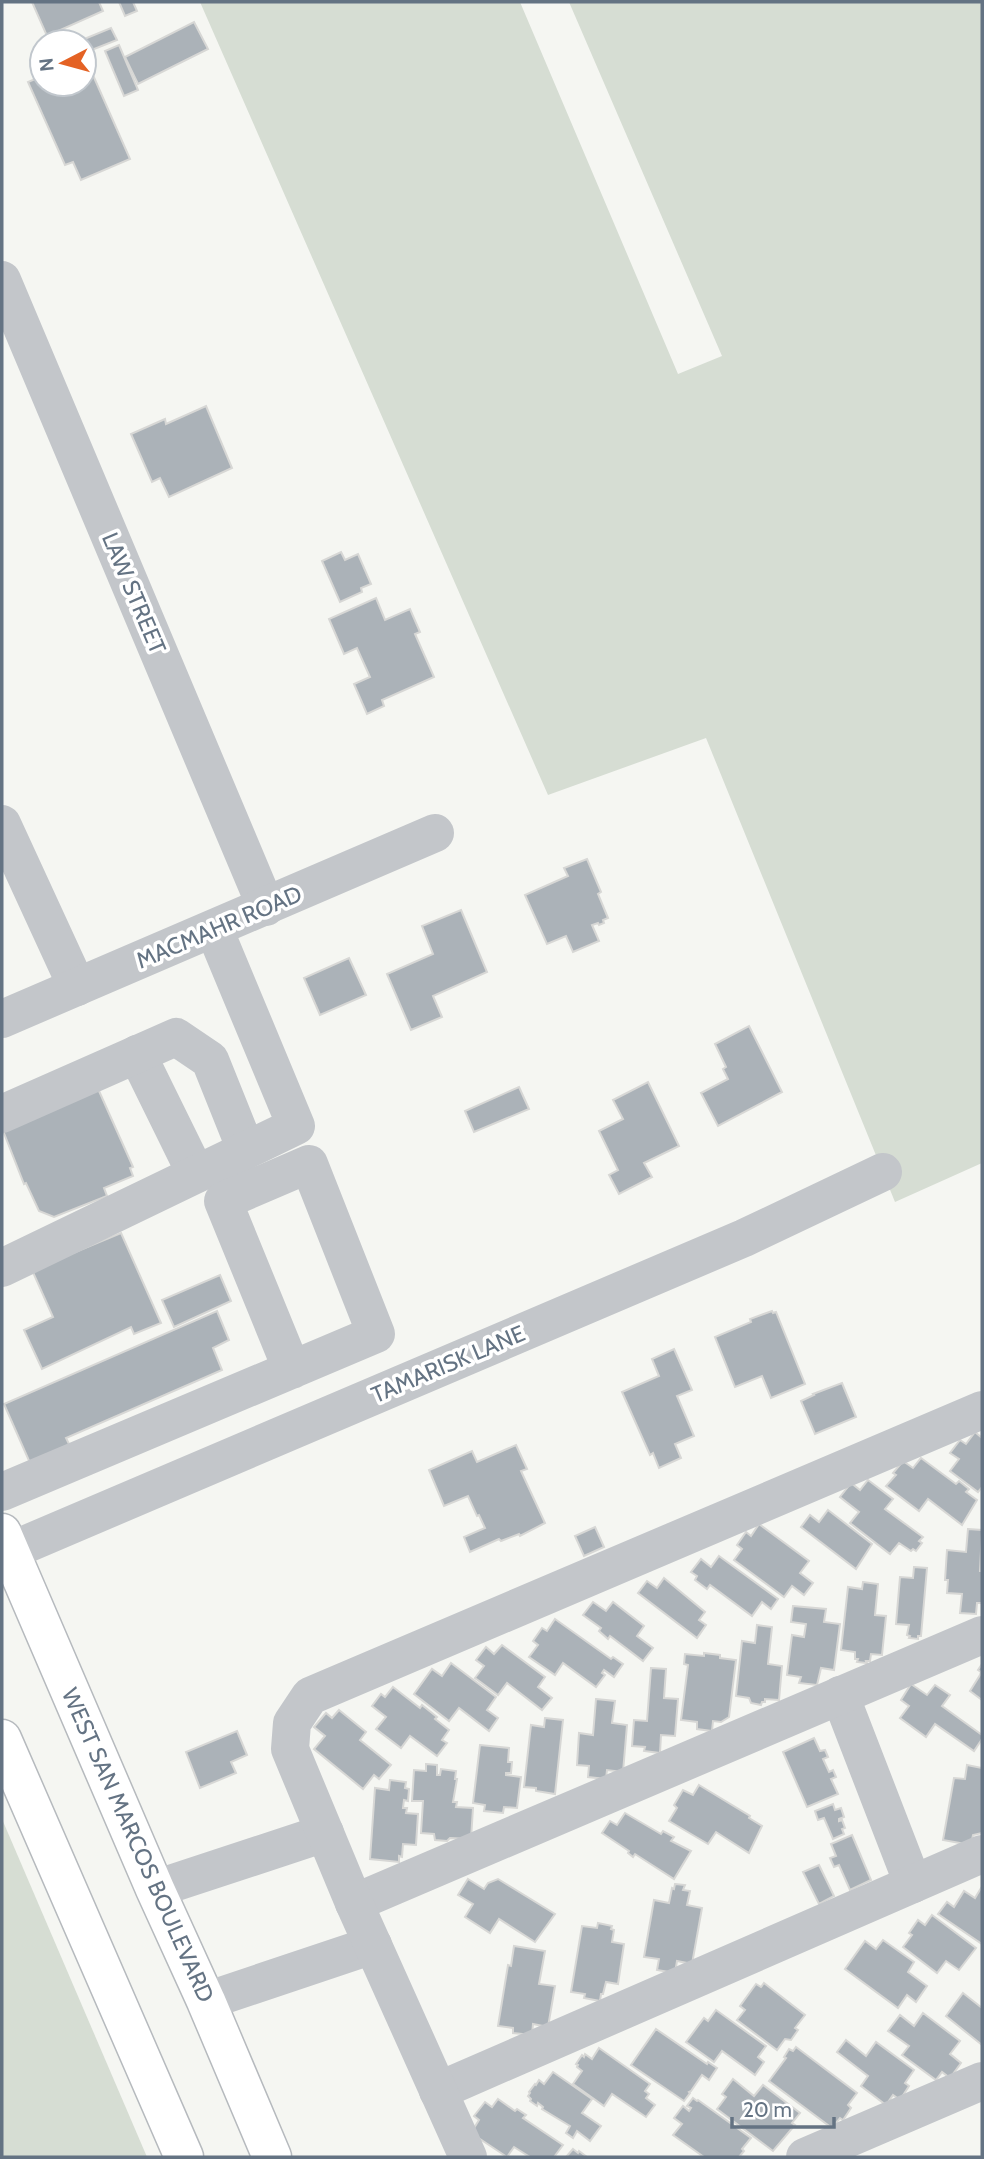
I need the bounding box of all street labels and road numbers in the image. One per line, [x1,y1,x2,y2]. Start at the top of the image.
street label: LAW STREET [96,528,172,658]
street label: MACMAHR ROAD [132,880,306,974]
street label: TAMARISK LANE [367,1319,529,1409]
street label: WEST SAN MARCOS BOULEVARD [56,1683,220,2007]

